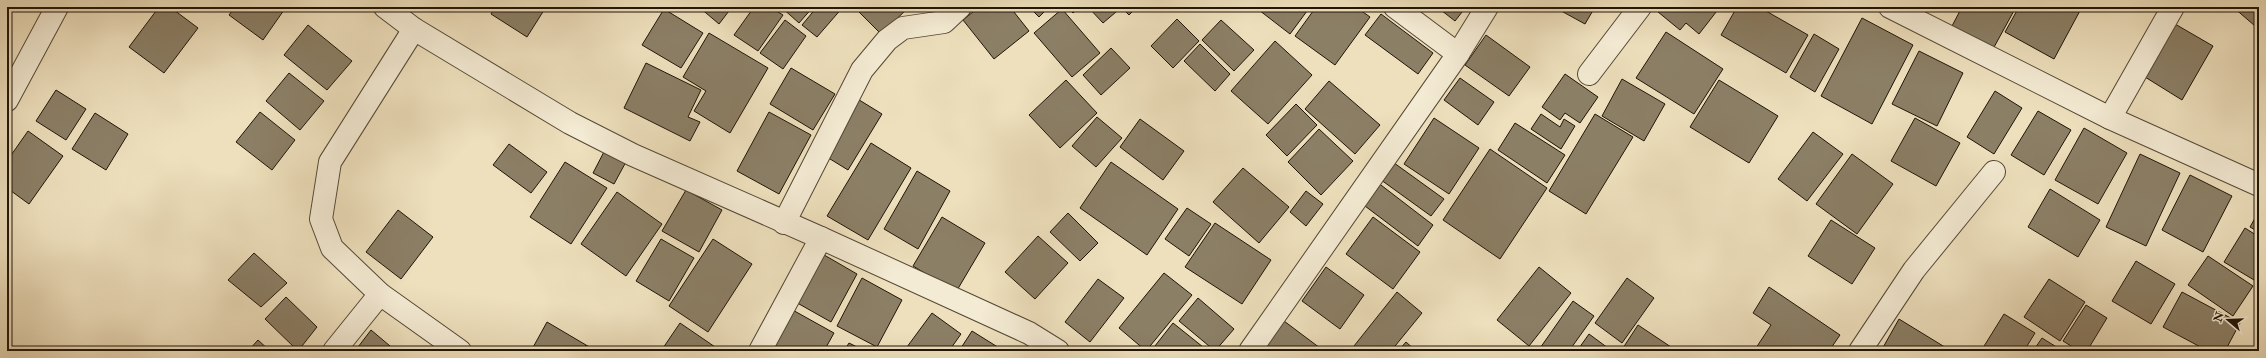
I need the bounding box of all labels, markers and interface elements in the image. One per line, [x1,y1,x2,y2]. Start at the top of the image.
north arrow [2208,300,2248,340]
text: N [2211,309,2227,325]

